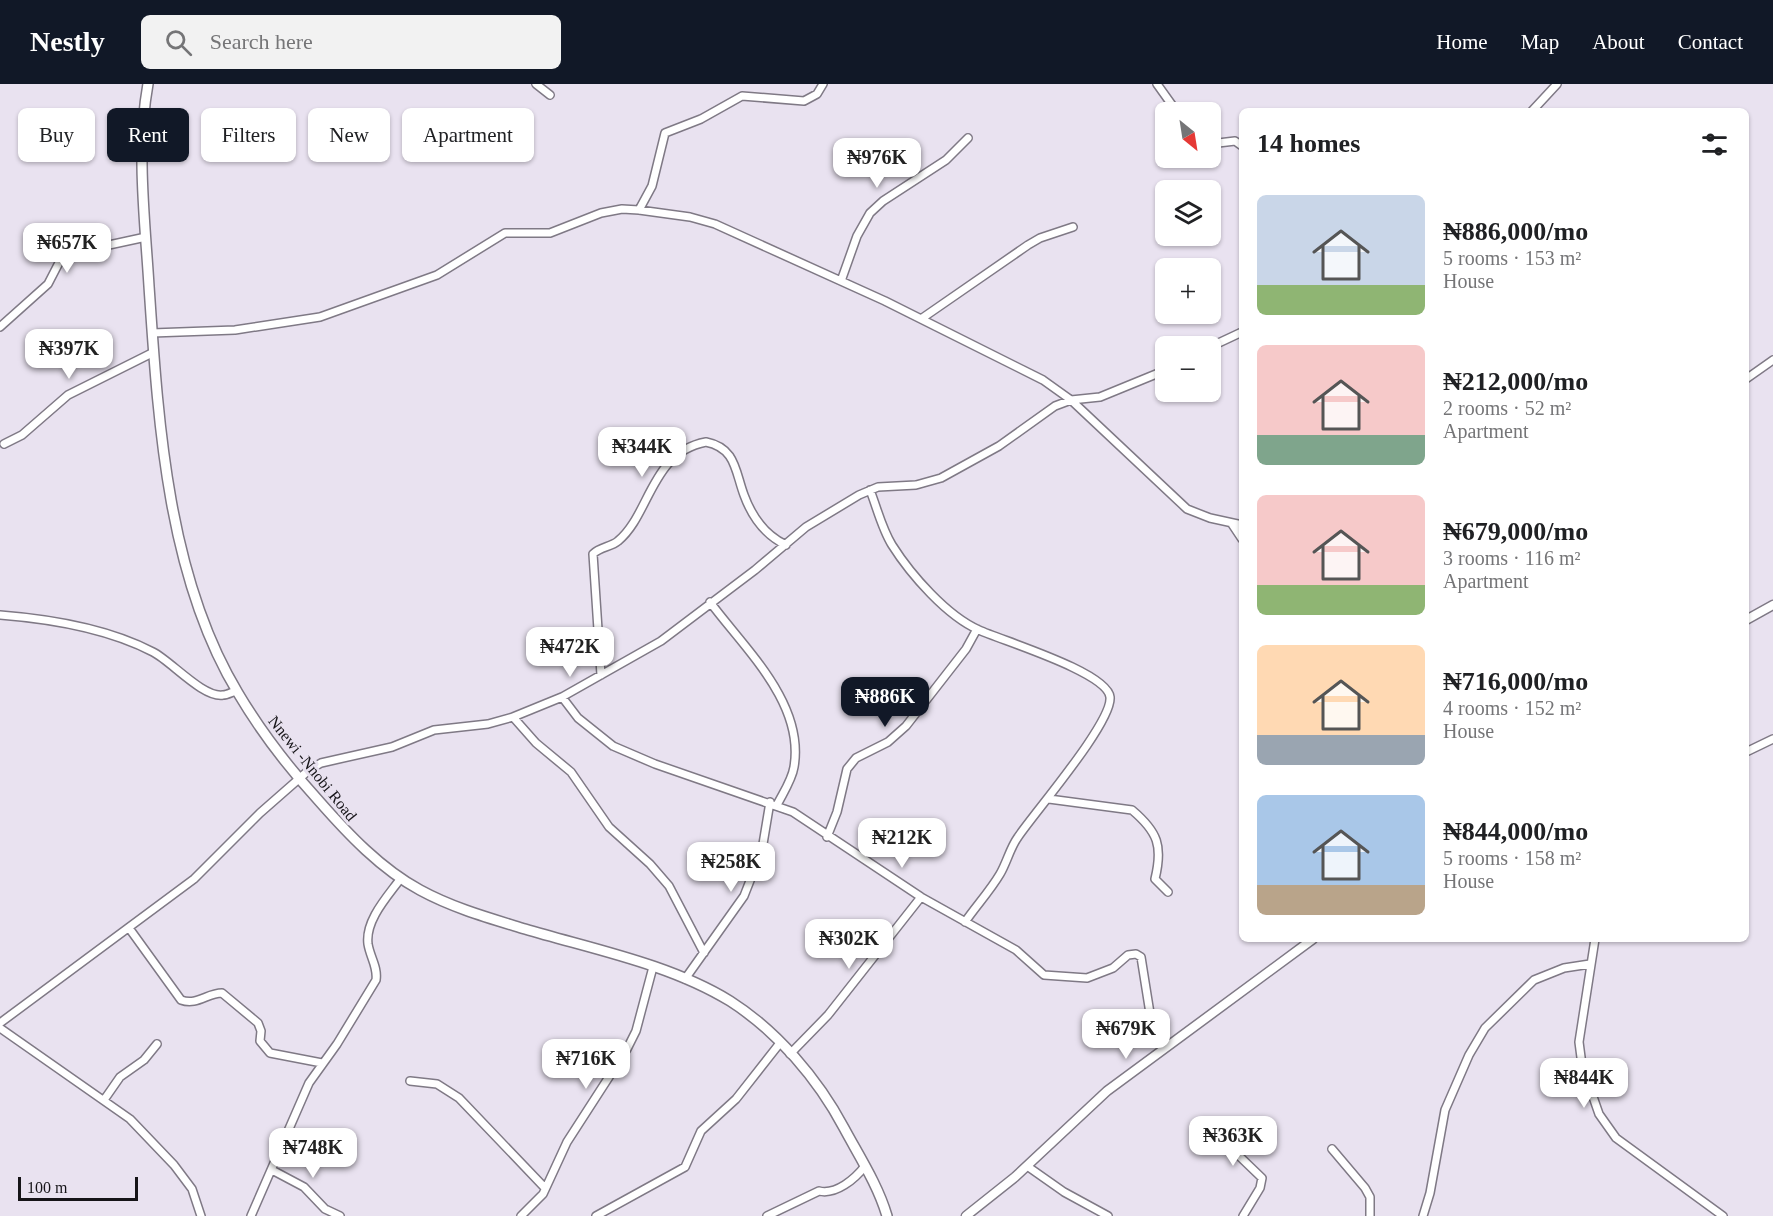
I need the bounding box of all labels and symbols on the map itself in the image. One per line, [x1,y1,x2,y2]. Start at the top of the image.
north arrow [1155,102,1221,168]
pin: ₦976K [835,138,919,189]
pin: ₦657K [25,223,109,274]
pin: ₦397K [27,329,111,380]
pin: ₦344K [600,427,684,478]
pin: ₦472K [528,627,612,678]
pin: ₦886K [843,677,927,728]
street label: Nnewi -Nnobi Road [265,713,360,824]
pin: ₦212K [860,818,944,869]
pin: ₦258K [689,842,773,893]
pin: ₦302K [807,919,891,970]
pin: ₦679K [1084,1009,1168,1060]
pin: ₦716K [544,1039,628,1090]
pin: ₦844K [1542,1058,1626,1109]
pin: ₦363K [1191,1116,1275,1167]
pin: ₦748K [271,1128,355,1179]
scale bar [18,1174,138,1202]

